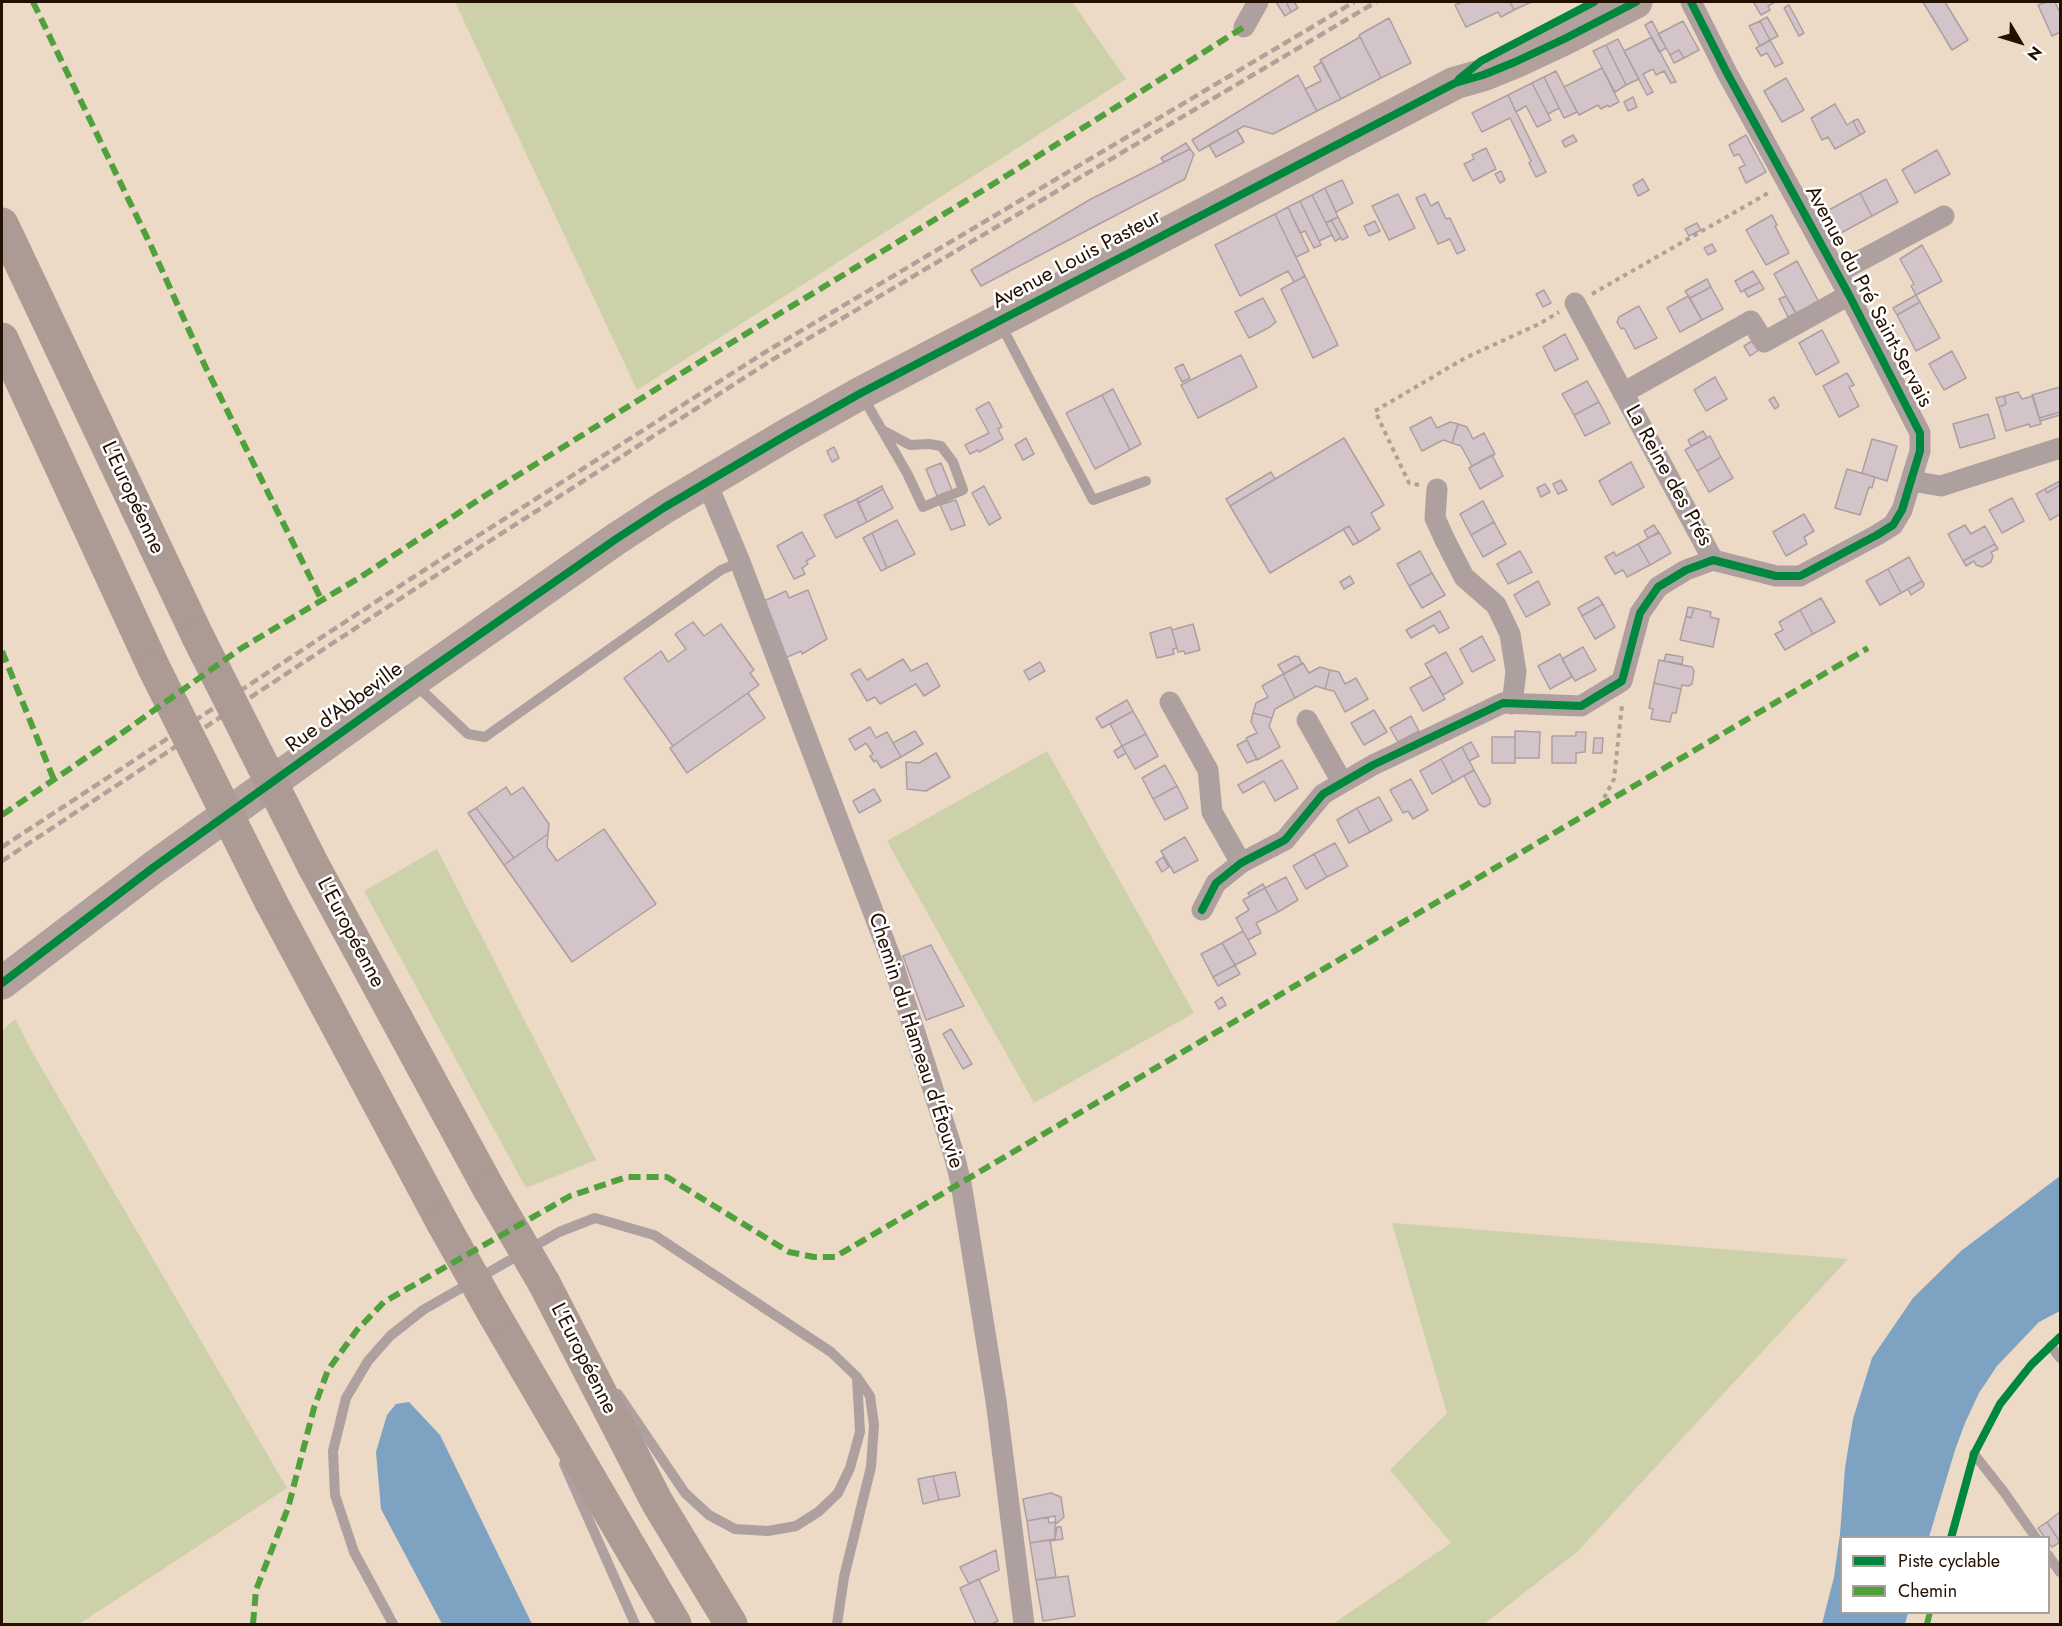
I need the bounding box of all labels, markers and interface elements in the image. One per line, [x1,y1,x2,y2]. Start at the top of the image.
north arrow [1990,12,2050,72]
text: N [2022,41,2048,65]
street label: Avenue du Pré Saint-Servais [1799,182,1937,412]
street label: Avenue Louis Pasteur [988,205,1166,315]
street label: La Reine des Prés [1619,401,1717,551]
street label: L'Européenne [95,438,169,558]
street label: Rue d'Abbeville [282,657,408,759]
street label: L'Européenne [310,874,390,992]
street label: Chemin du Hameau d'Étouvie [862,910,968,1172]
street label: L'Européenne [544,1299,622,1419]
legend [1840,1536,2050,1614]
text: Piste cyclable [1898,1548,2000,1574]
text: Chemin [1898,1578,1957,1604]

